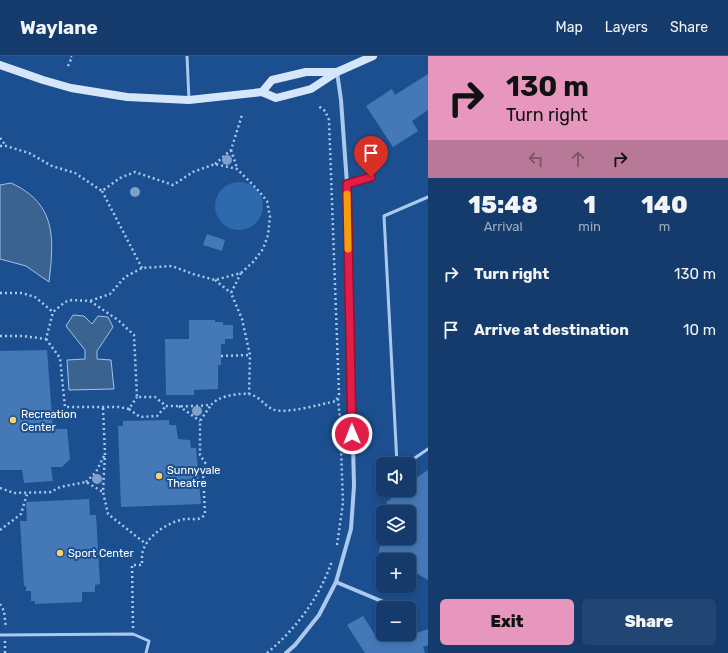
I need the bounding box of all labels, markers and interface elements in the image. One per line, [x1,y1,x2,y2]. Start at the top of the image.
text: Waylane [20,16,98,39]
text: Map [556,19,583,36]
text: Layers [605,19,648,36]
text: Share [670,19,708,36]
text: 130 m [506,70,589,103]
icon: right [440,72,492,124]
text: Turn right [506,104,588,126]
pin [354,136,388,177]
icon: arrive [360,142,382,164]
icon: left [525,148,547,170]
icon: ahead [567,148,589,170]
icon: right [609,148,631,170]
text: 15:48 [468,191,538,219]
text: 1 [583,191,596,219]
text: 140 [641,191,688,219]
text: Arrival [484,219,523,234]
text: min [578,219,601,234]
text: m [659,219,670,234]
icon: right [440,263,462,285]
text: Turn right [474,265,549,283]
text: 130 m [674,265,716,283]
icon: arrive [440,319,462,341]
text: Arrive at destination [474,321,629,339]
text: 10 m [683,321,716,339]
place label: Recreation Center [21,408,77,434]
position arrow [331,413,373,455]
marker: Recreation Center [8,415,18,425]
map controls [376,457,416,641]
button: sound [376,457,416,497]
place label: Sunnyvale Theatre [167,464,220,490]
marker: Sunnyvale Theatre [154,471,164,481]
button: layers [376,505,416,545]
place label: Sport Center [68,547,134,560]
marker: Sport Center [55,548,65,558]
button: + [376,553,416,593]
button: Exit [440,599,574,645]
button: Share [582,599,716,645]
button: − [376,601,416,641]

